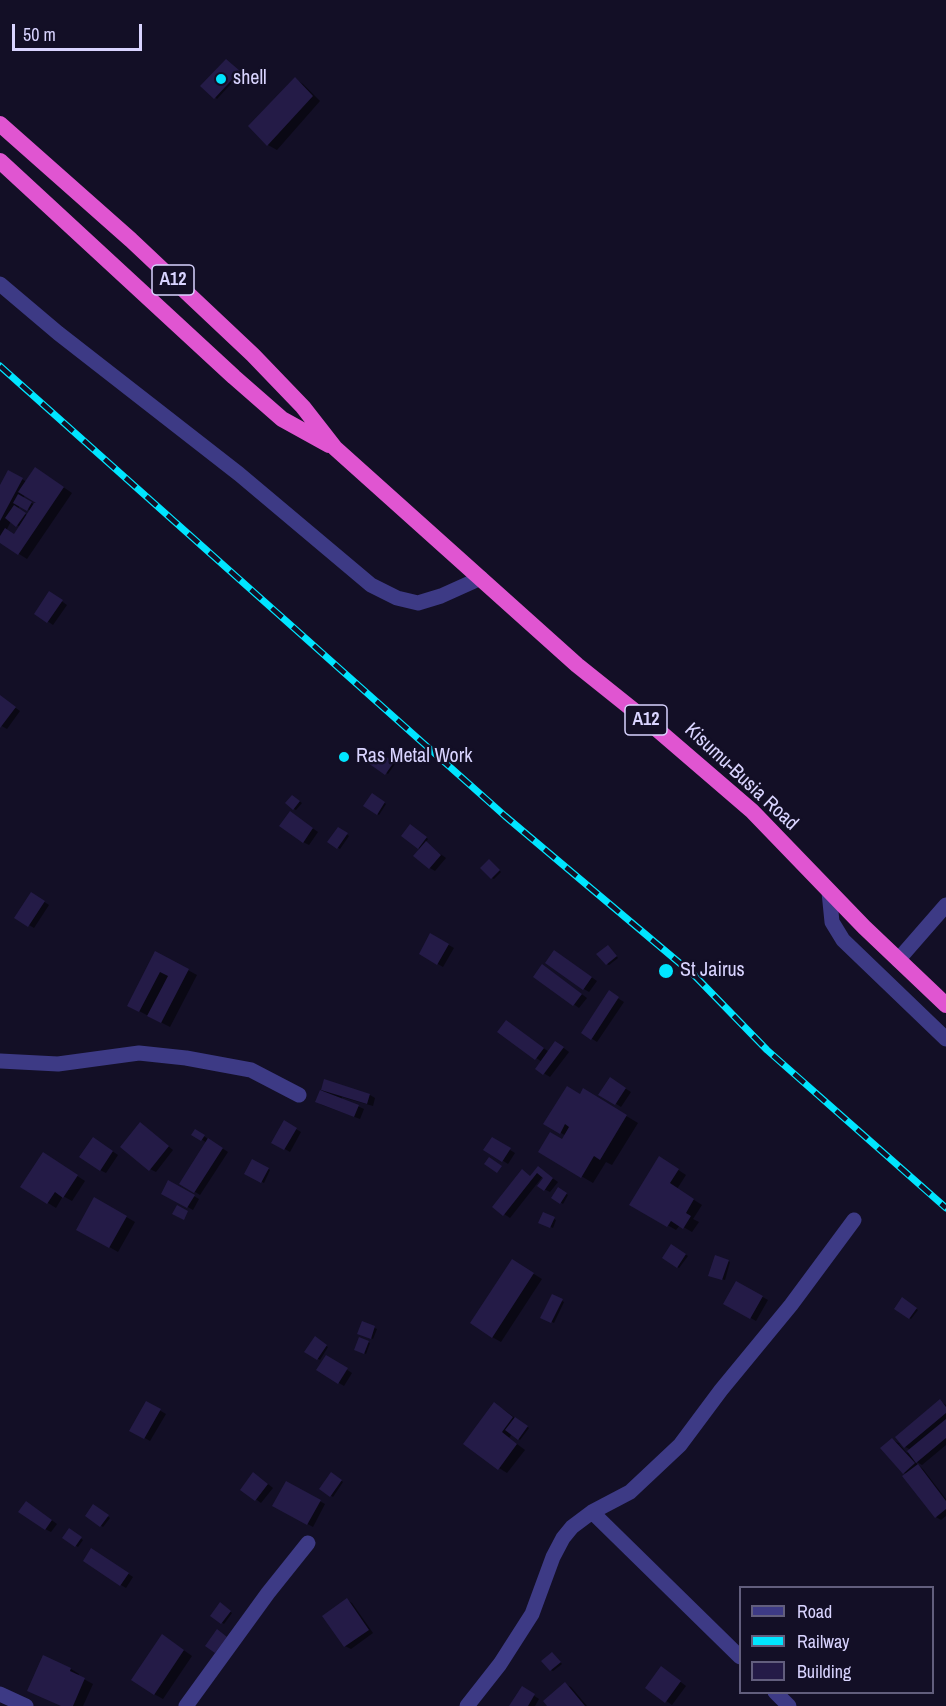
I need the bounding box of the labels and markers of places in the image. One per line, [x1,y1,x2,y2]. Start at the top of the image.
place label: shell [233,67,267,91]
marker: shell [214,72,228,86]
place label: Ras Metal Work [356,745,472,769]
marker: Ras Metal Work [337,750,351,764]
place label: St Jairus [680,959,745,983]
marker: St Jairus [657,962,675,980]

